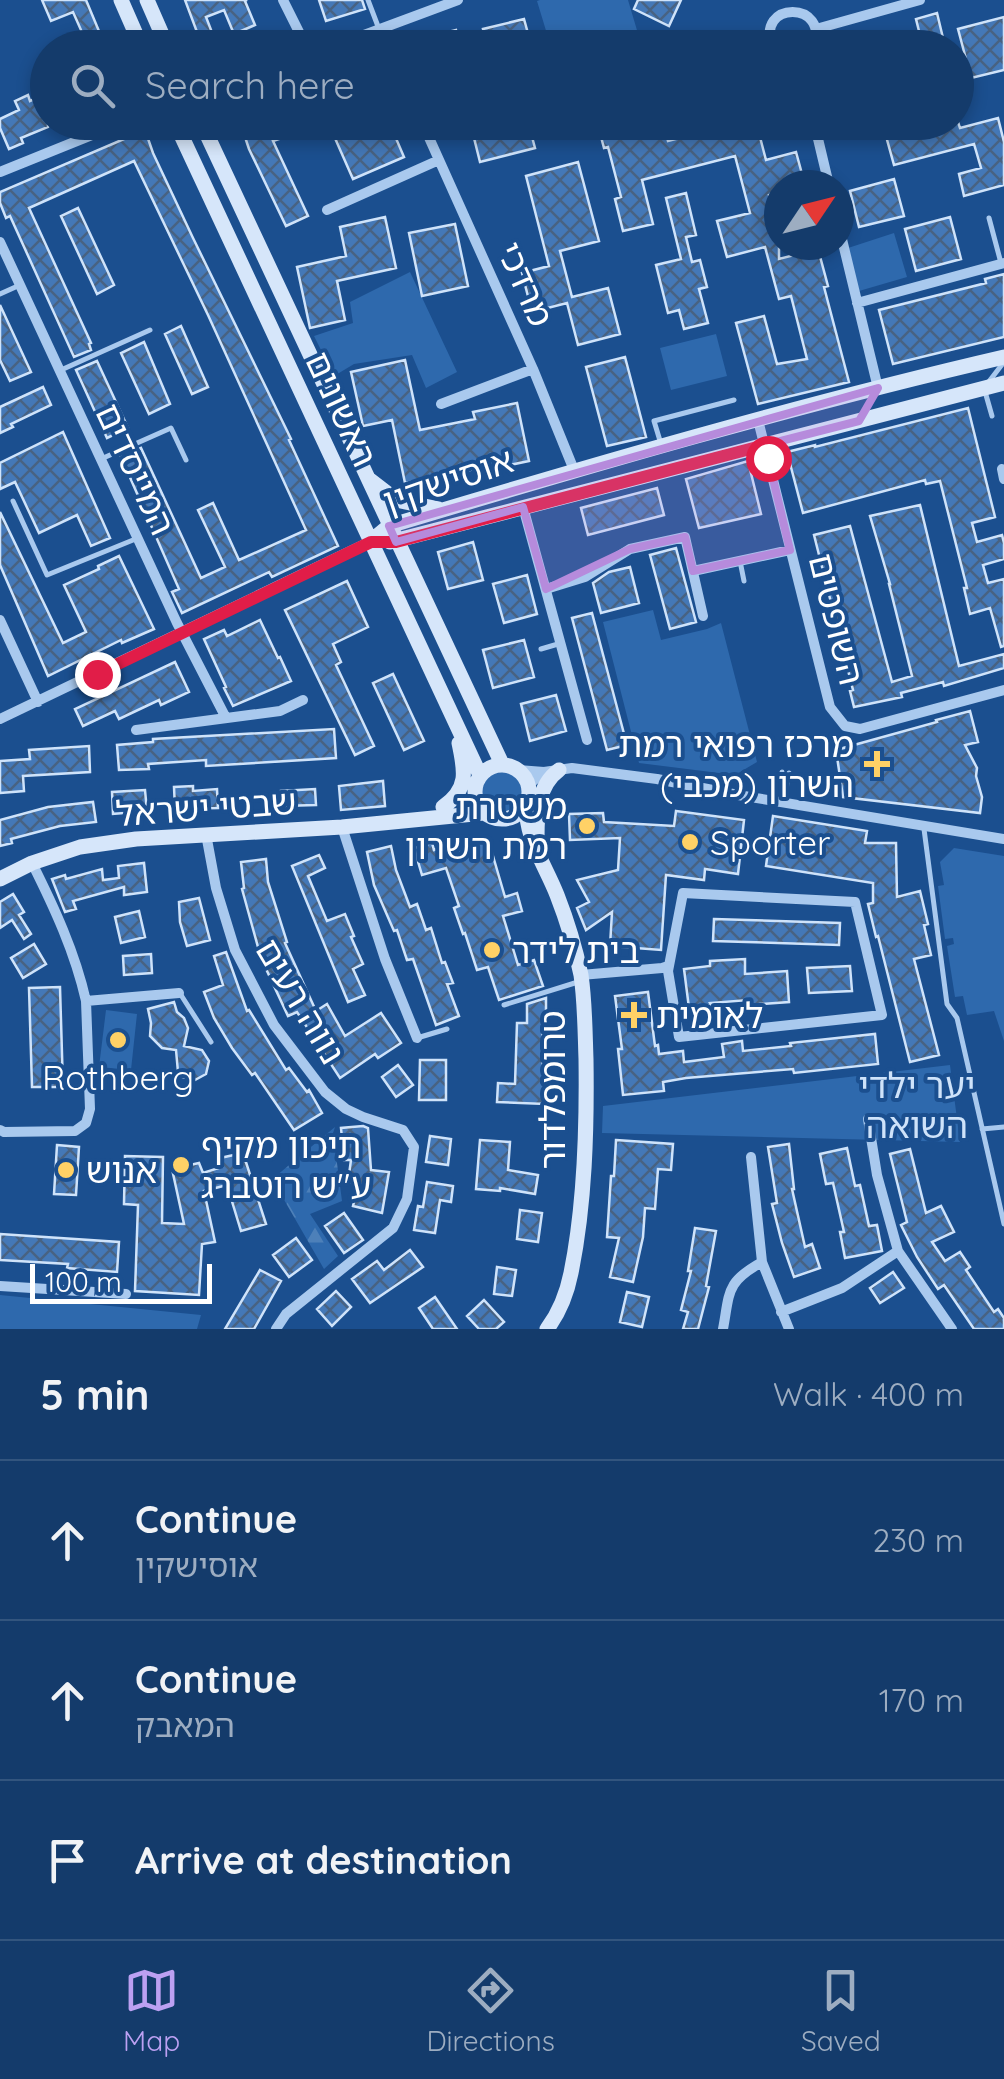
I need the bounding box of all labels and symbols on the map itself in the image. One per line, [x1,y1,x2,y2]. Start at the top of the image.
north arrow [764,170,854,260]
street label: מרדכי [488,235,564,333]
street label: ראשונים [296,345,388,473]
street label: המייסדים [86,396,186,542]
route start [746,436,792,482]
street label: אוסישקין [377,437,519,523]
street label: השופטים [799,549,875,689]
route end [75,652,121,698]
place label: מרכז רפואי רמת השרון (מכבי) [618,722,854,806]
marker: מרכז רפואי רמת השרון (מכבי) [864,751,890,777]
street label: שבטי ישראל [114,779,298,835]
place label: משטרת רמת השרון [405,784,567,868]
marker: משטרת רמת השרון [576,815,598,837]
place label: Sporter [710,820,830,864]
marker: Sporter [679,831,701,853]
place label: בית לידר [512,928,640,972]
street label: נווה רעים [247,930,355,1072]
marker: בית לידר [481,939,503,961]
place label: לאומית [656,993,764,1037]
marker: לאומית [621,1002,647,1028]
street label: טרומפלדור [530,1010,574,1170]
marker: Rothberg [107,1029,129,1051]
place label: Rothberg [42,1055,194,1099]
park label: יער ילדי השואה [859,1063,975,1147]
place label: תיכון מקיף ע"ש רוטברג [201,1123,371,1207]
place label: אנוש [86,1148,157,1192]
marker: תיכון מקיף ע"ש רוטברג [170,1154,192,1176]
marker: אנוש [55,1159,77,1181]
scale bar [30,1259,212,1304]

